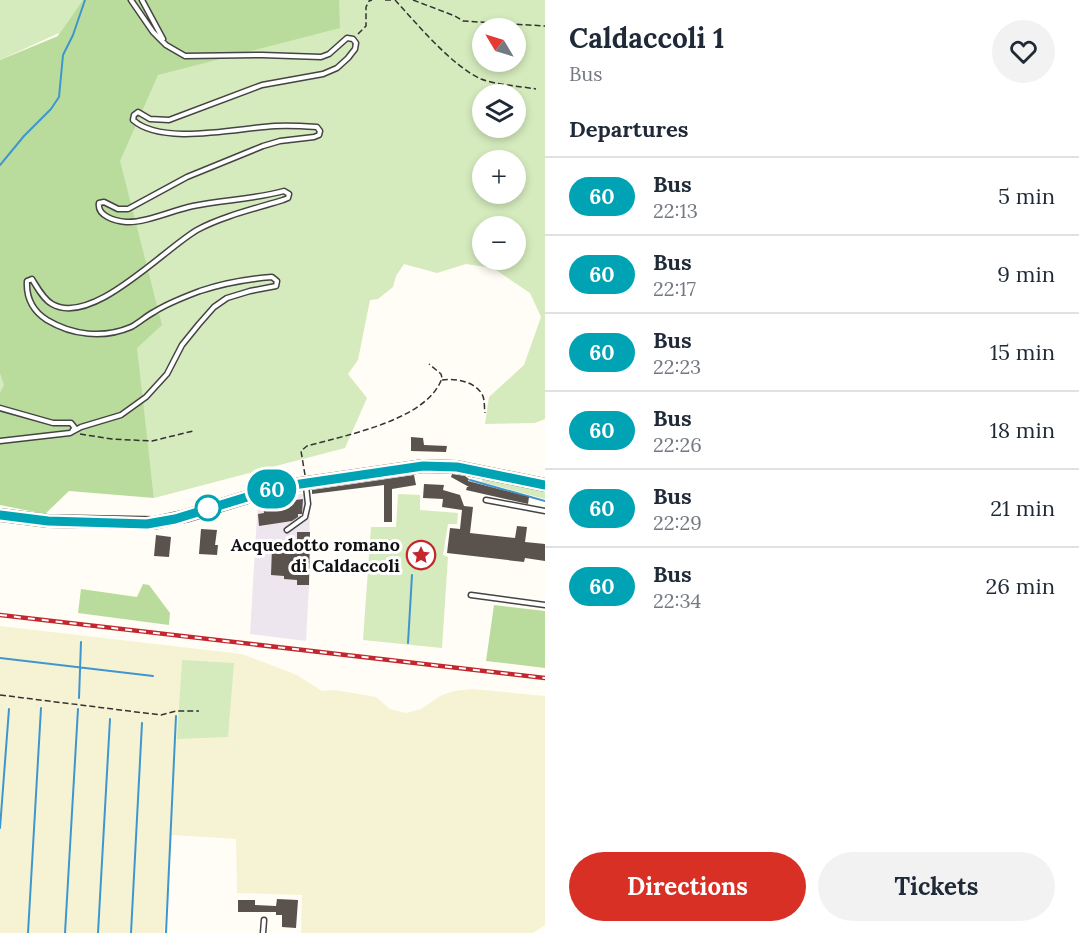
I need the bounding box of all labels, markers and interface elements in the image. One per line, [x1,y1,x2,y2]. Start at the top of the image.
north arrow [472,18,526,72]
map controls [472,18,526,270]
text: Caldaccoli 1 [569,20,724,56]
button: heart [992,20,1055,83]
text: Bus [569,61,603,86]
button: layers [472,84,526,138]
text: Departures [569,115,688,143]
button: + [472,150,526,204]
text: Bus [653,170,692,198]
text: 5 min [998,182,1055,210]
text: 60 [589,183,615,210]
text: 22:13 [653,198,698,223]
button: − [472,216,526,270]
text: Bus [653,248,692,276]
text: 9 min [997,260,1055,288]
text: 60 [589,261,615,288]
text: 22:17 [653,276,696,301]
text: Bus [653,326,692,354]
text: 15 min [990,338,1055,366]
text: 60 [589,339,615,366]
text: 22:23 [653,354,701,379]
text: Bus [653,404,692,432]
text: 18 min [990,416,1055,444]
text: 60 [589,417,615,444]
text: 22:26 [653,432,702,457]
line badge: 60 [245,470,299,508]
text: 60 [259,476,285,503]
text: Bus [653,482,692,510]
text: 21 min [990,494,1055,522]
unlabelled marker [195,495,221,521]
text: 60 [589,495,615,522]
text: 22:29 [653,510,702,535]
place label: Acquedotto romano di Caldaccoli [231,533,400,577]
place icon: Acquedotto romano di Caldaccoli [405,539,437,571]
text: Bus [653,560,692,588]
text: 26 min [985,572,1055,600]
text: 60 [589,573,615,600]
text: 22:34 [653,588,701,613]
button: Directions [569,852,806,921]
button: Tickets [818,852,1055,921]

